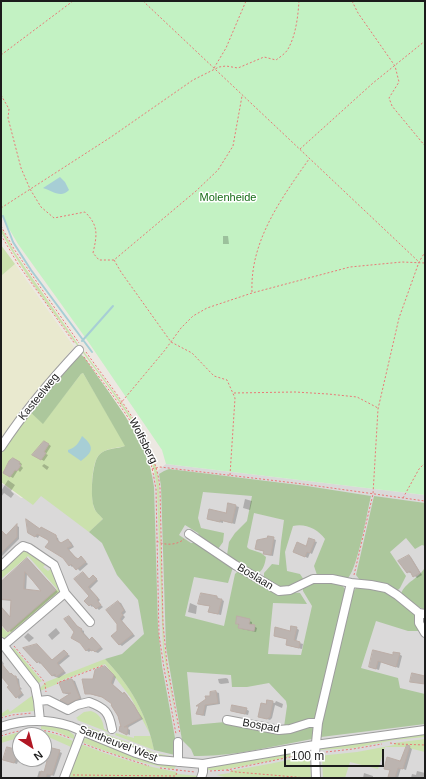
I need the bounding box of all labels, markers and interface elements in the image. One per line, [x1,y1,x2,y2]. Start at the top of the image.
park label: Molenheide [200,191,256,205]
street label: Kasteelweg [16,371,62,423]
street label: Wolfsberg [126,416,160,466]
street label: Boslaan [235,561,275,593]
street label: Bospad [241,716,281,736]
street label: Santheuvel West [77,723,159,765]
north arrow [12,727,52,767]
scale bar [286,741,386,767]
text: N [32,749,45,763]
text: 100 m [291,749,324,763]

